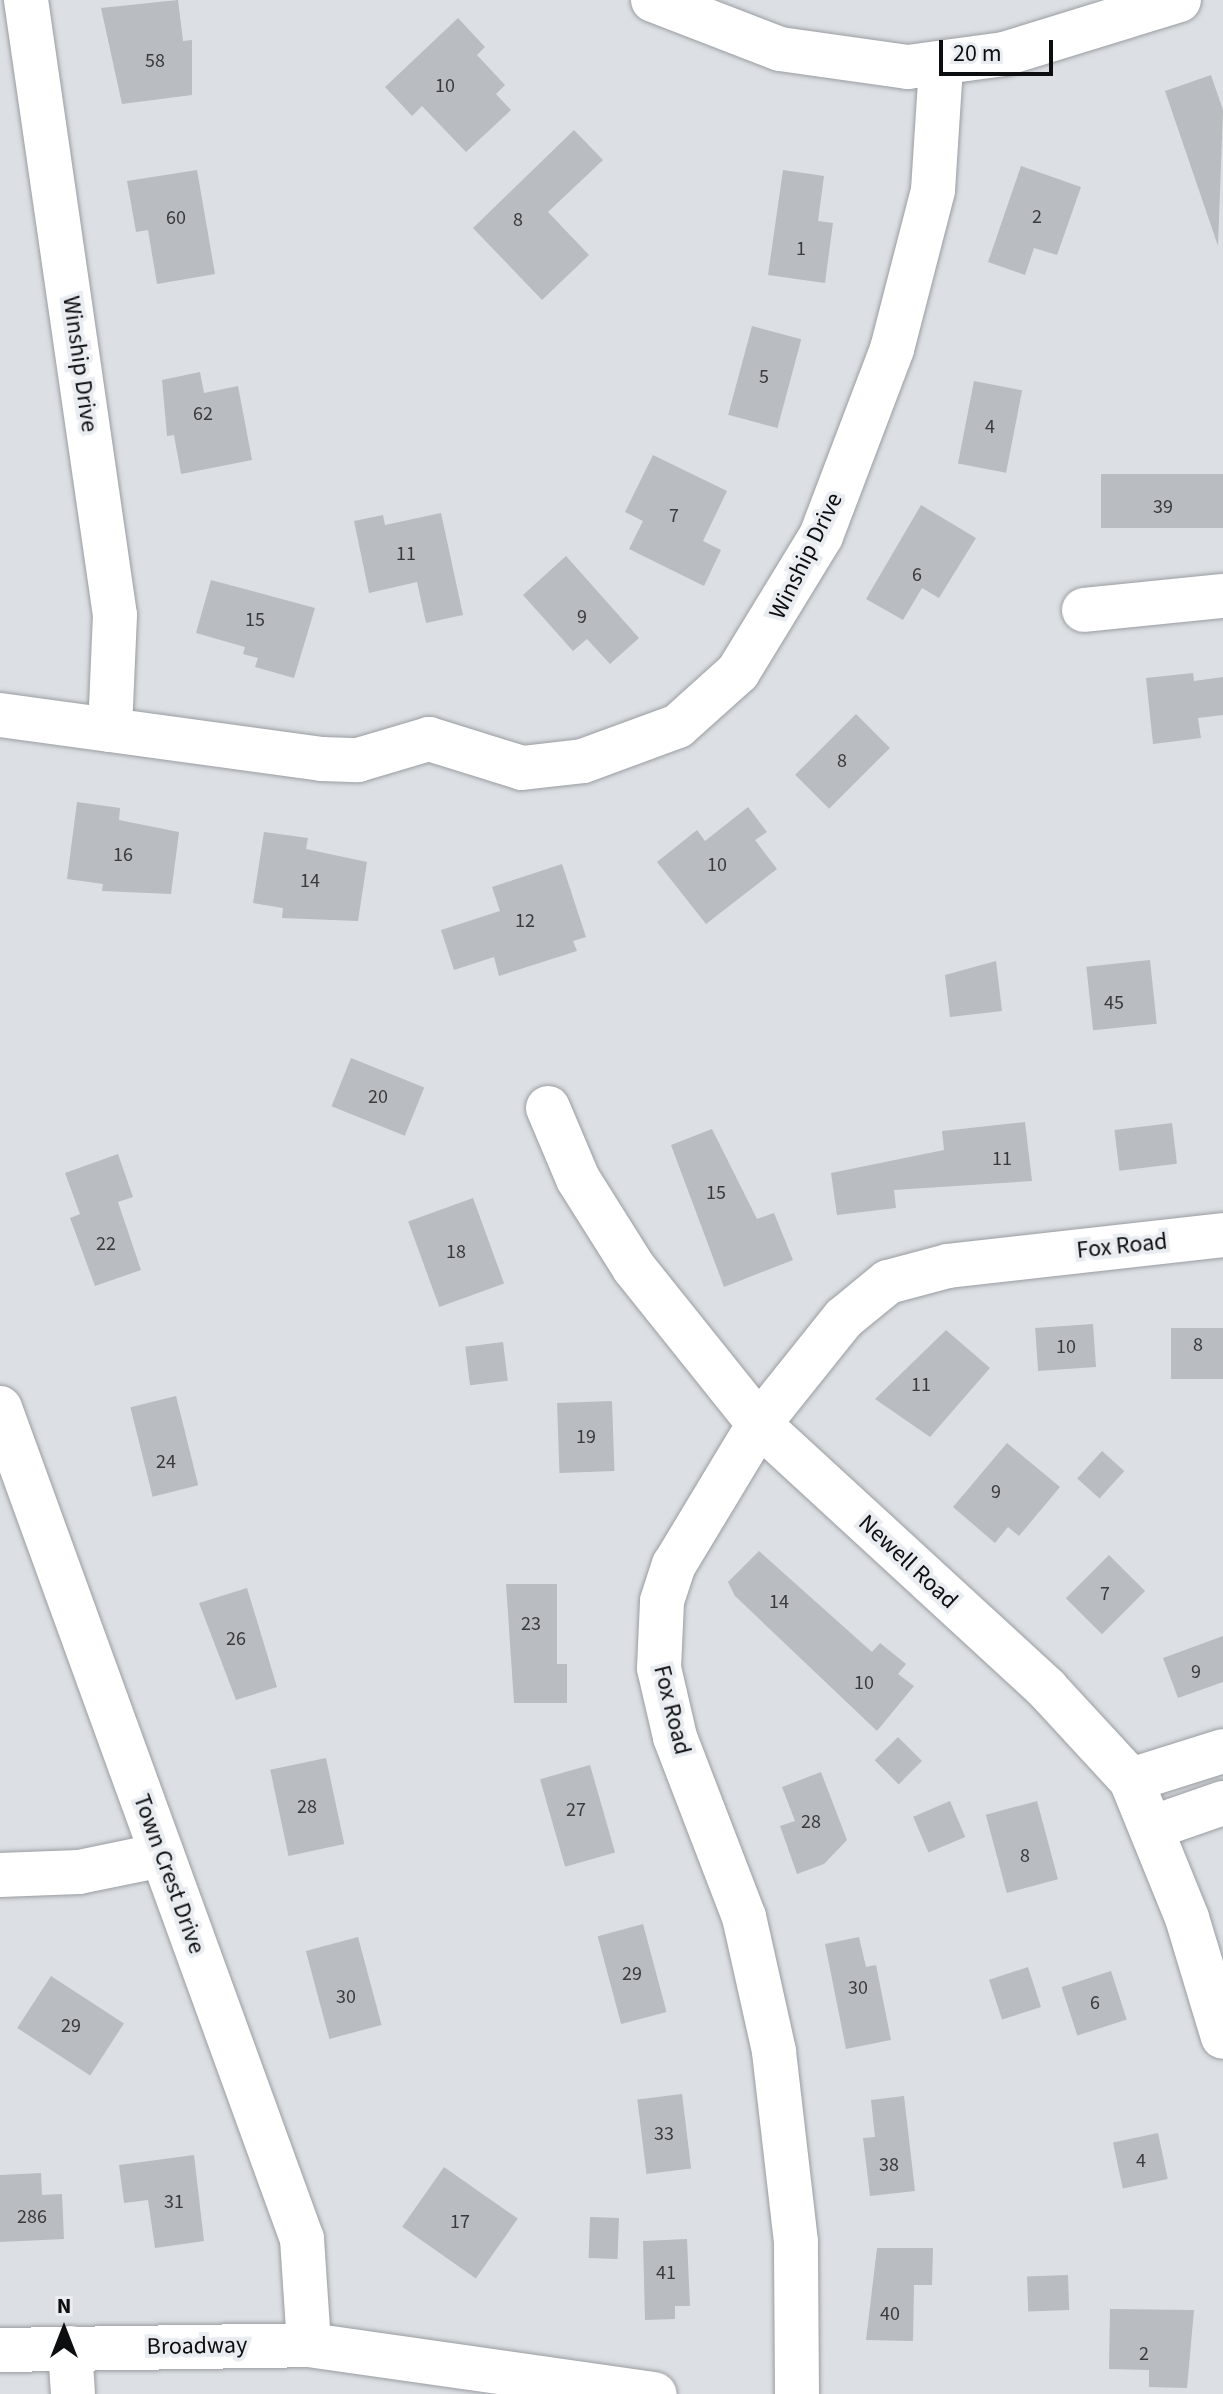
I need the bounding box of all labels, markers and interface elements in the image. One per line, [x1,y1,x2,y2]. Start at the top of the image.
scale bar [943,24,1057,74]
text: 20 m [953,36,1002,71]
house number: 58 [145,49,165,73]
house number: 10 [435,74,455,98]
house number: 2 [1032,205,1042,229]
house number: 60 [166,206,186,230]
house number: 8 [513,208,523,232]
house number: 1 [796,237,806,261]
street label: Winship Drive [56,294,104,434]
house number: 5 [759,365,769,389]
house number: 62 [193,402,213,426]
house number: 4 [985,415,995,439]
street label: Winship Drive [763,488,849,624]
house number: 39 [1153,495,1173,519]
house number: 7 [669,504,679,528]
house number: 11 [396,542,416,566]
house number: 6 [912,563,922,587]
house number: 9 [577,605,587,629]
house number: 15 [245,608,265,632]
house number: 8 [837,749,847,773]
house number: 16 [113,843,133,867]
house number: 10 [707,853,727,877]
house number: 14 [300,869,320,893]
house number: 12 [515,909,535,933]
house number: 45 [1104,991,1124,1015]
house number: 20 [368,1085,388,1109]
house number: 11 [992,1147,1012,1171]
house number: 15 [706,1181,726,1205]
street label: Fox Road [1075,1227,1169,1265]
house number: 22 [96,1232,116,1256]
house number: 18 [446,1240,466,1264]
house number: 8 [1193,1333,1203,1357]
house number: 10 [1056,1335,1076,1359]
house number: 11 [911,1373,931,1397]
house number: 19 [576,1425,596,1449]
house number: 24 [156,1450,176,1474]
house number: 9 [991,1480,1001,1504]
street label: Newell Road [852,1509,964,1615]
house number: 7 [1100,1582,1110,1606]
house number: 14 [769,1590,789,1614]
house number: 23 [521,1612,541,1636]
house number: 26 [226,1627,246,1651]
house number: 9 [1191,1660,1201,1684]
street label: Fox Road [647,1662,697,1758]
house number: 10 [854,1671,874,1695]
street label: Town Crest Drive [127,1790,211,1958]
house number: 28 [297,1795,317,1819]
house number: 27 [566,1798,586,1822]
house number: 28 [801,1810,821,1834]
house number: 8 [1020,1844,1030,1868]
house number: 29 [622,1962,642,1986]
house number: 30 [848,1976,868,2000]
house number: 30 [336,1985,356,2009]
house number: 6 [1090,1991,1100,2015]
house number: 29 [61,2014,81,2038]
house number: 33 [654,2122,674,2146]
house number: 4 [1136,2149,1146,2173]
house number: 38 [879,2153,899,2177]
house number: 31 [164,2190,184,2214]
house number: 286 [17,2205,47,2229]
house number: 17 [450,2210,470,2234]
house number: 41 [656,2261,676,2285]
north arrow [24,2290,104,2370]
text: N [57,2290,71,2322]
house number: 40 [880,2302,900,2326]
street label: Broadway [146,2331,248,2361]
house number: 2 [1139,2342,1149,2366]

